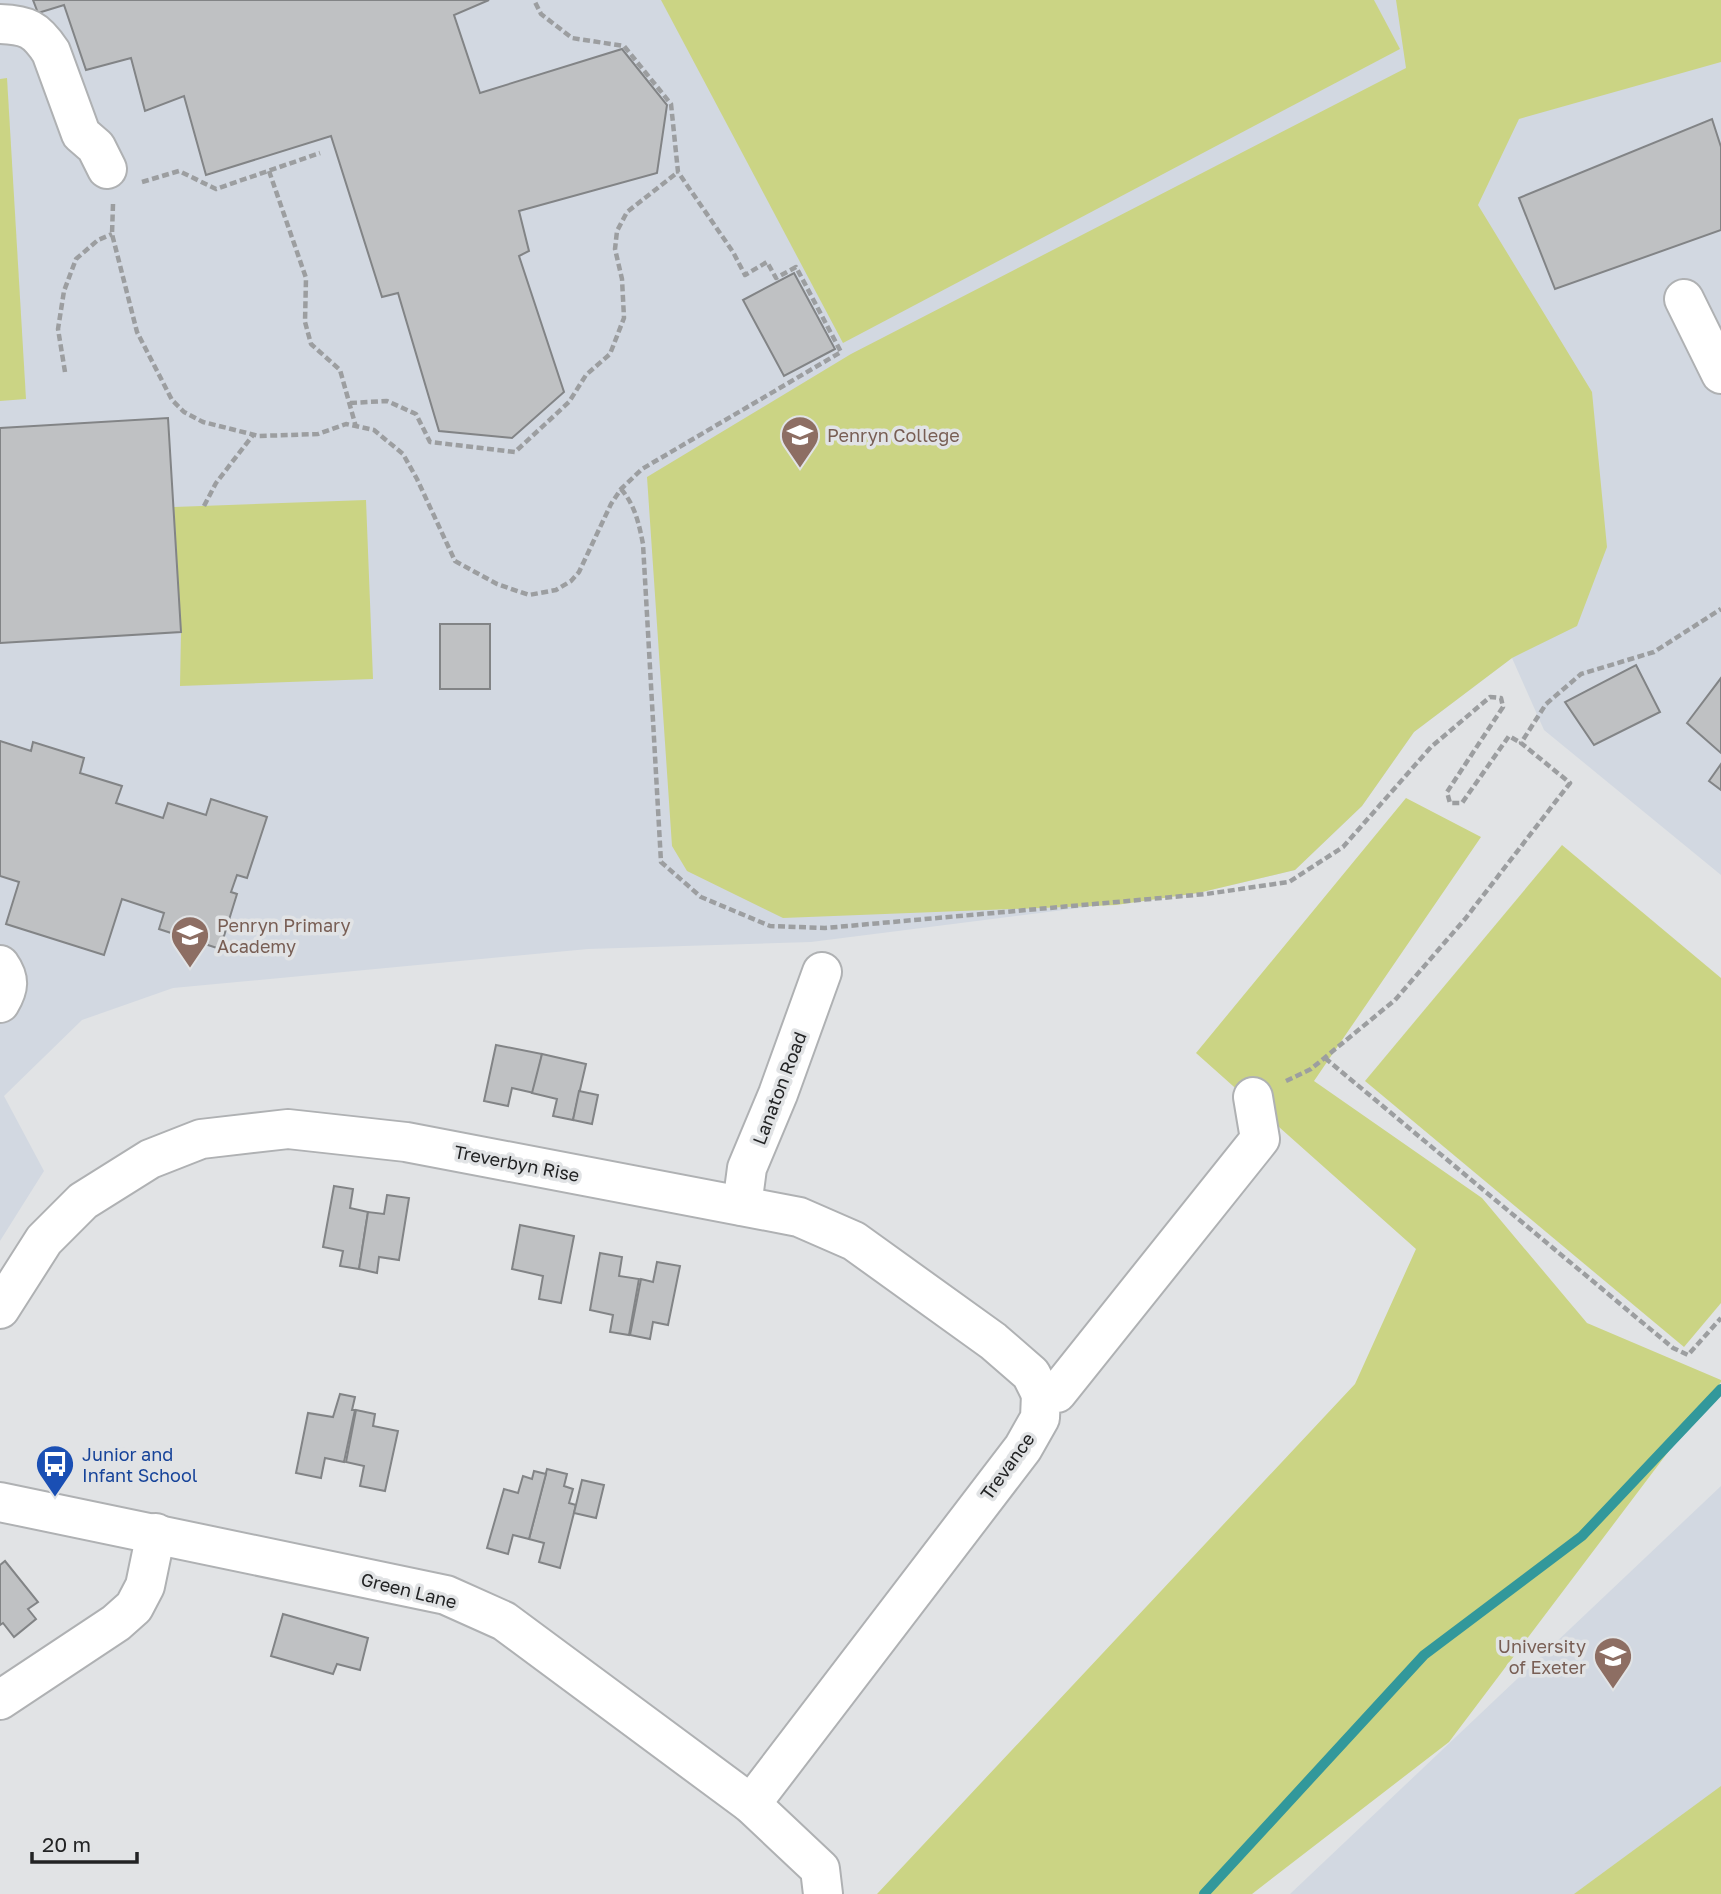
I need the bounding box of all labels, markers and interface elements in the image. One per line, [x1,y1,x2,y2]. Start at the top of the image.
school or university icon: Penryn College [779,414,821,469]
place label: Penryn College [827,424,960,446]
school or university icon: Penryn Primary Academy [169,914,211,969]
place label: Penryn Primary Academy [217,914,351,957]
street label: Lanaton Road [747,1028,811,1148]
street label: Treverbyn Rise [453,1140,581,1186]
street label: Trevance [975,1428,1039,1504]
bus stop icon: Junior and Infant School [34,1443,76,1498]
place label: Junior and Infant School [82,1443,198,1486]
street label: Green Lane [359,1567,459,1613]
place label: University of Exeter [1498,1635,1586,1678]
school or university icon: University of Exeter [1592,1635,1634,1690]
scale bar [32,1820,136,1864]
text: 20 m [42,1831,91,1857]

